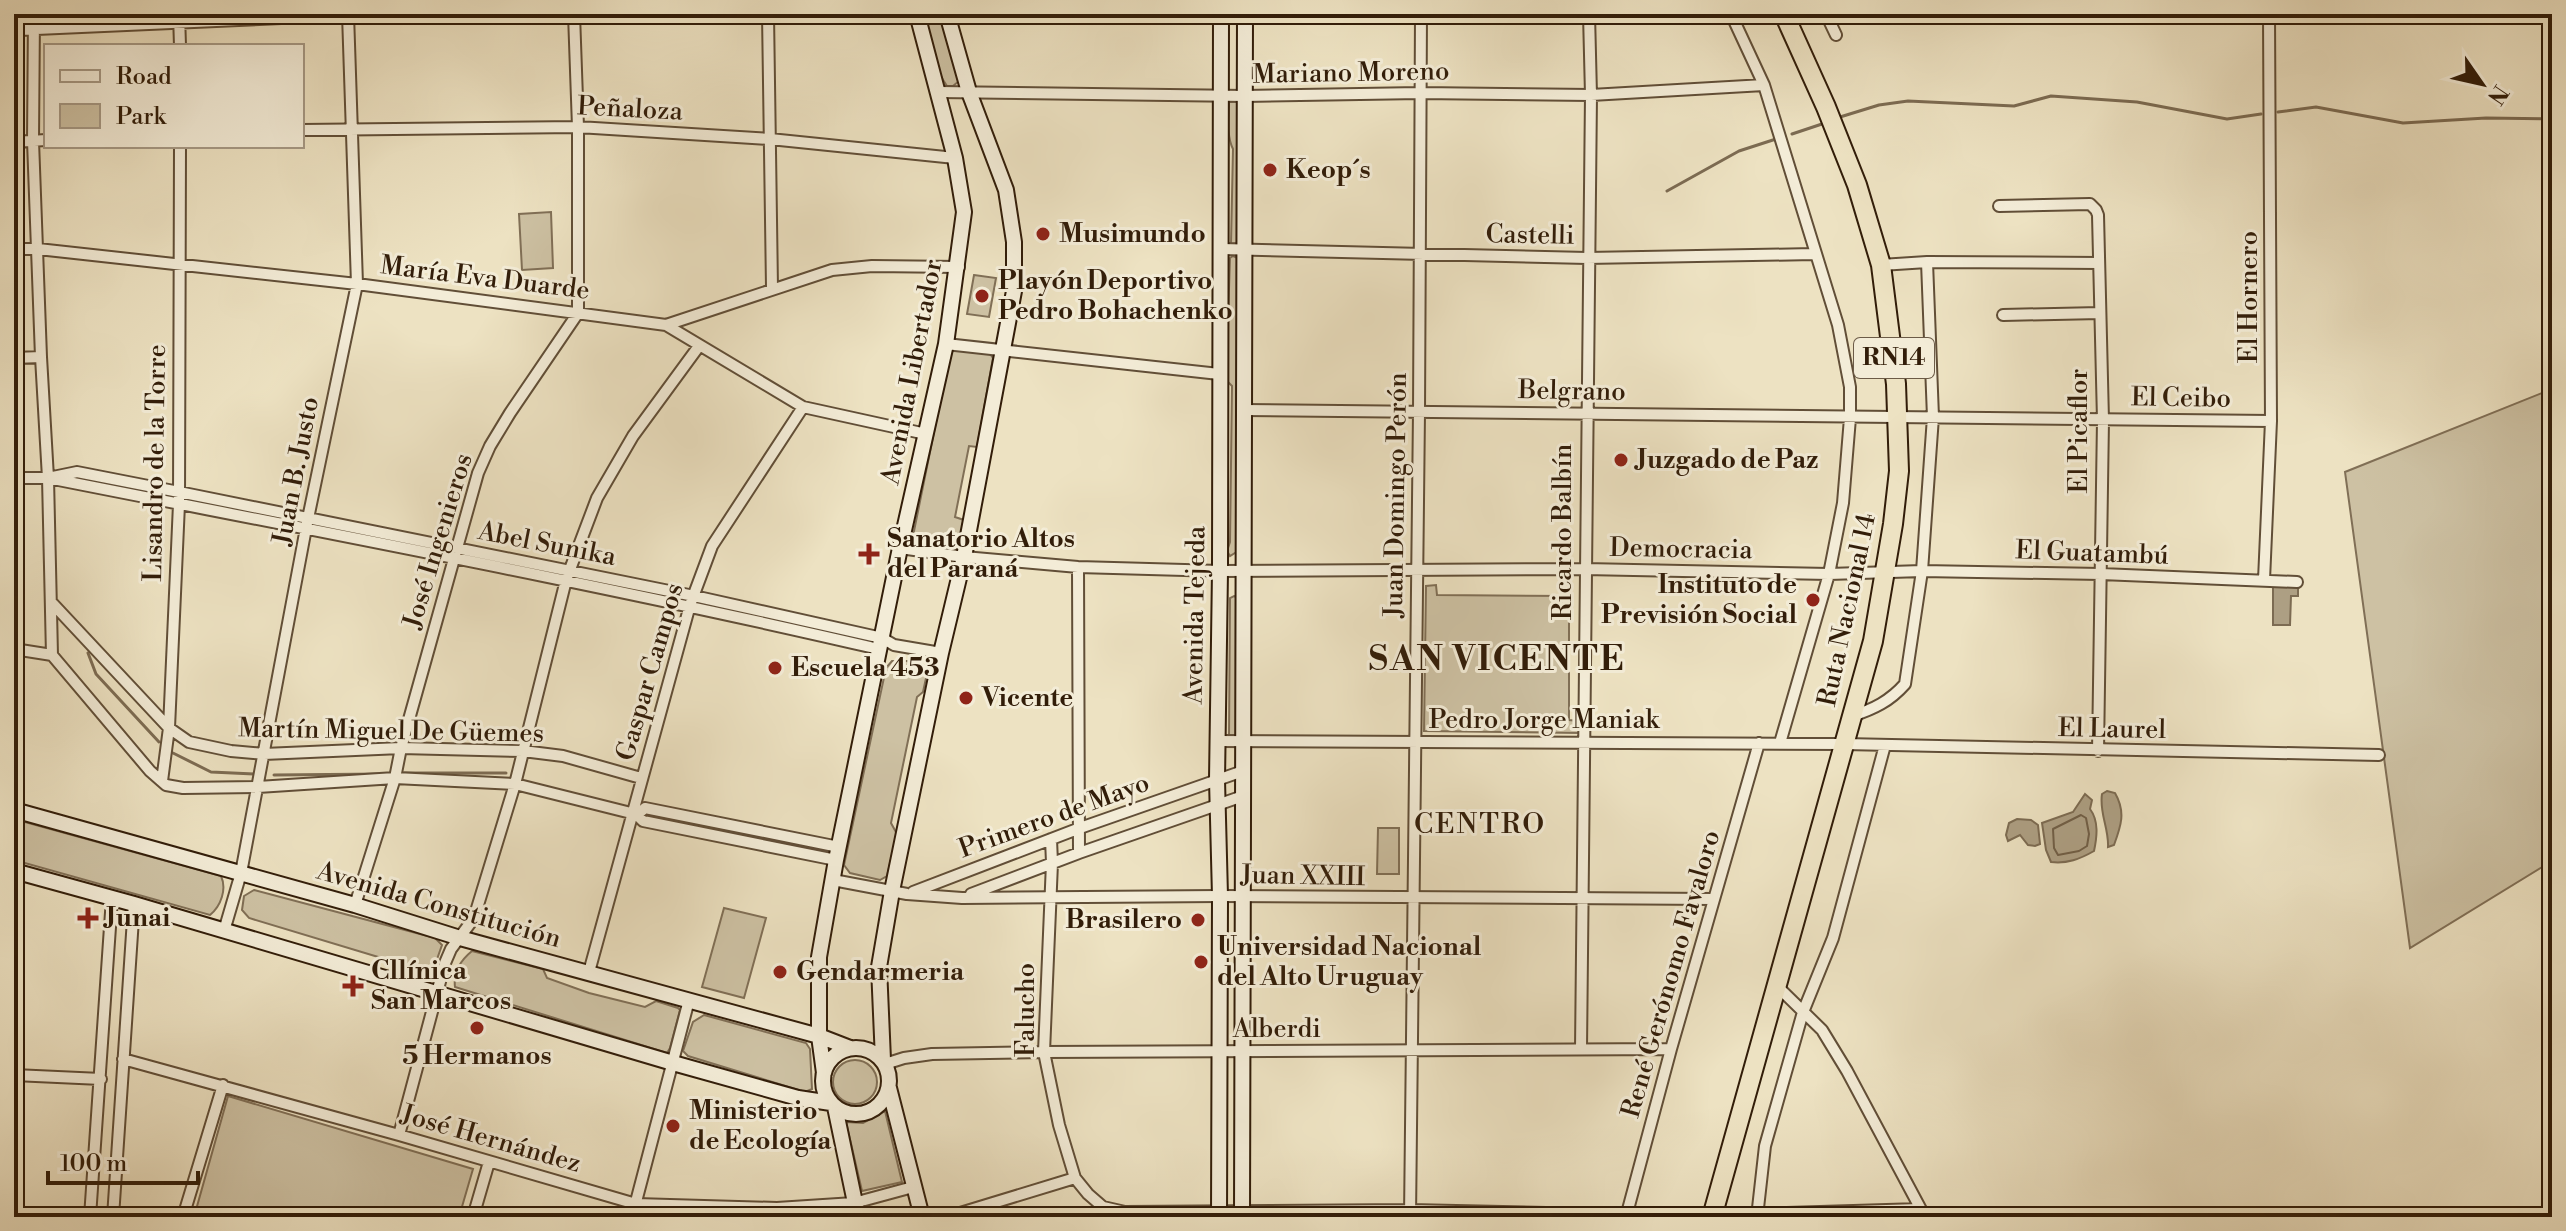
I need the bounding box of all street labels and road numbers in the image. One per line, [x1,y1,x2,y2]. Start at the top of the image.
street label: Mariano Moreno [1252,55,1450,91]
street label: Peñaloza [576,90,685,128]
street label: Castelli [1485,218,1575,252]
street label: El Hornero [2233,231,2265,363]
street label: María Eva Duarde [379,249,591,307]
street label: Avenida Libertador [874,257,950,488]
road number: RN14 [1854,338,1934,378]
street label: Lisandro de la Torre [137,344,173,582]
street label: El Picaflor [2063,368,2095,494]
street label: Juan Domingo Perón [1378,372,1414,619]
street label: Belgrano [1517,374,1626,408]
street label: El Ceibo [2131,381,2231,415]
street label: Juan B. Justo [266,394,326,549]
street label: Ricardo Balbín [1547,444,1579,620]
street label: José Ingenieros [396,450,480,633]
street label: Ruta Nacional 14 [1811,510,1883,710]
street label: Abel Sunika [474,515,619,573]
street label: Avenida Tejeda [1177,525,1213,705]
street label: Democracia [1609,532,1754,566]
street label: El Guatambú [2015,534,2169,572]
street label: Gaspar Campos [609,580,691,764]
street label: Pedro Jorge Maniak [1429,704,1661,736]
street label: Martín Miguel De Güemes [238,712,544,750]
street label: El Laurel [2058,712,2167,746]
street label: Primero de Mayo [954,767,1154,865]
street label: René Gerónomo Favaloro [1615,826,1727,1122]
street label: Avenida Constitución [312,855,565,955]
street label: Juan XXIII [1239,859,1366,893]
street label: Falucho [1010,963,1042,1057]
street label: Alberdi [1232,1013,1321,1045]
street label: José Hernández [396,1098,585,1180]

